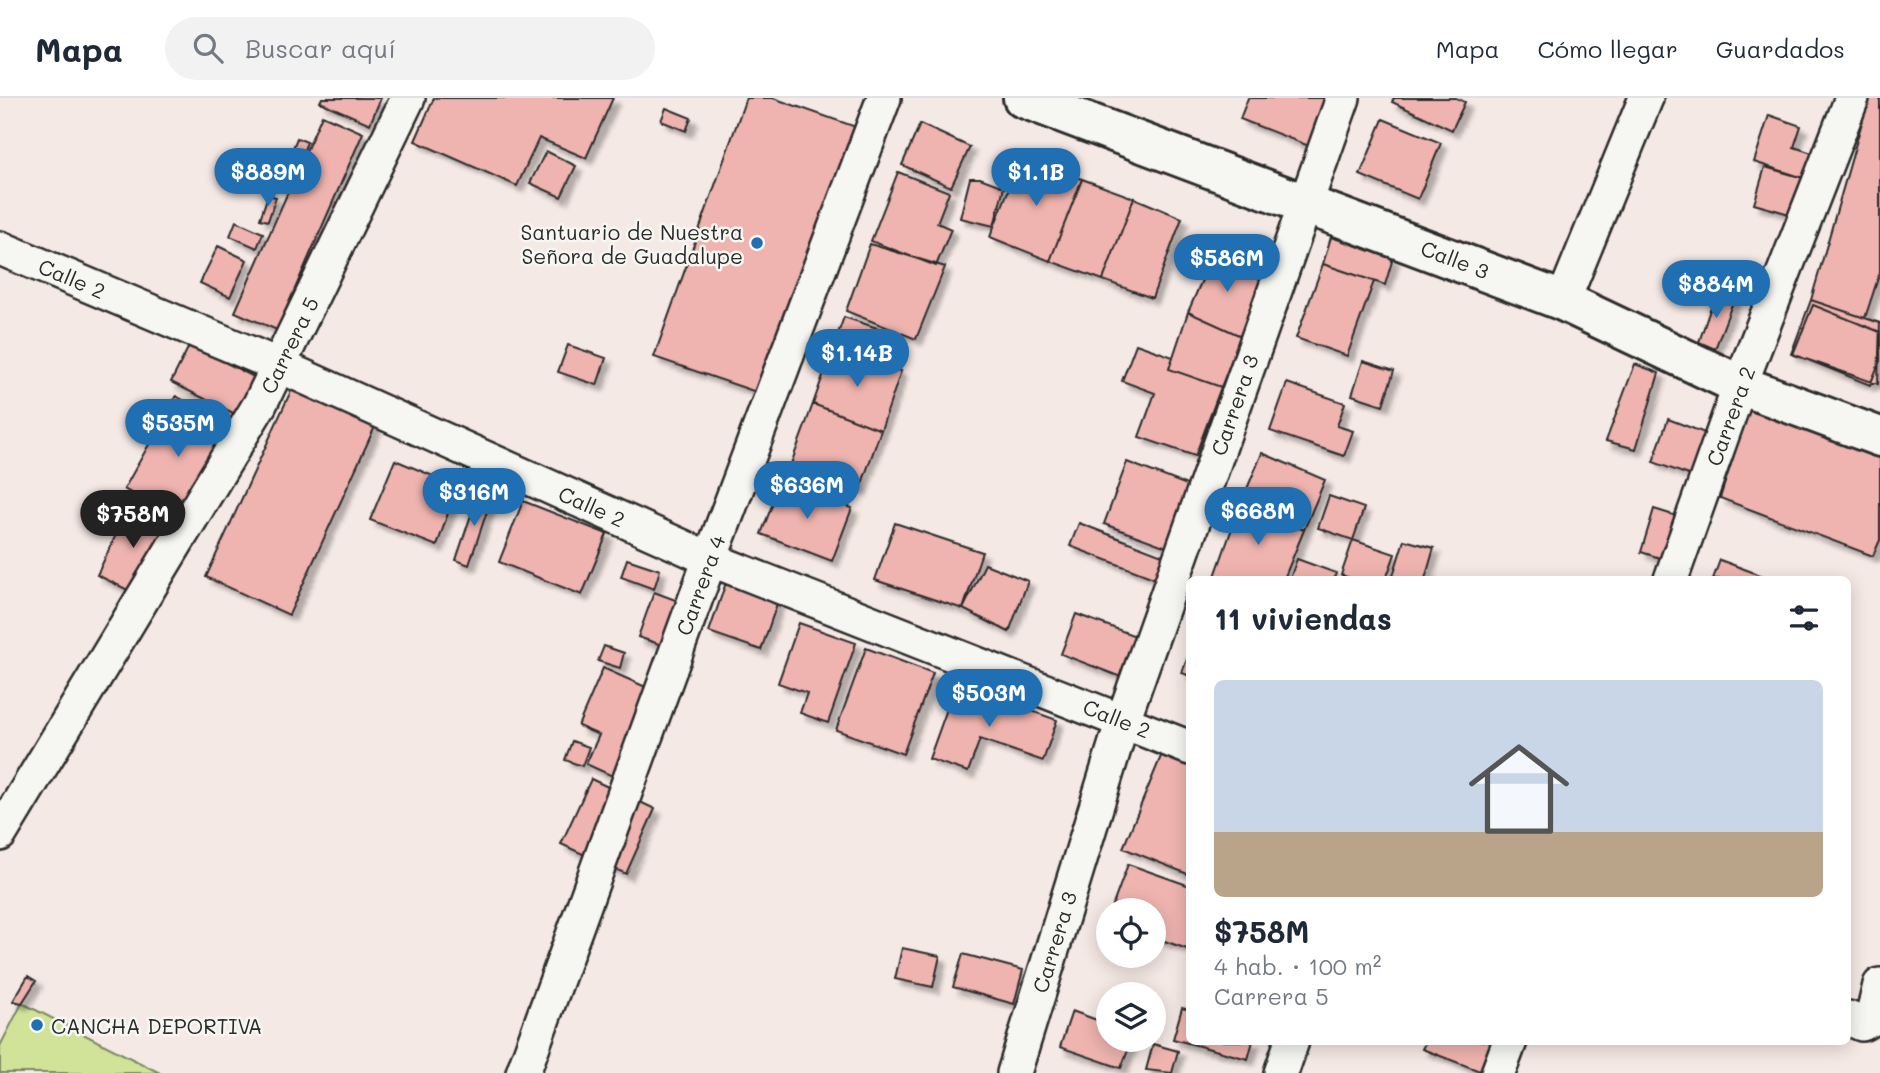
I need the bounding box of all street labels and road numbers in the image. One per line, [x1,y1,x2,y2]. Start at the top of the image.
street label: Calle 3 [1417,234,1493,284]
street label: Calle 2 [34,252,110,304]
street label: Carrera 5 [254,292,324,398]
street label: Carrera 3 [1204,351,1264,459]
street label: Carrera 2 [1699,362,1761,470]
street label: Calle 2 [555,479,629,533]
street label: Carrera 4 [669,531,731,639]
street label: Calle 2 [1079,692,1155,744]
street label: Carrera 3 [1026,888,1082,996]

